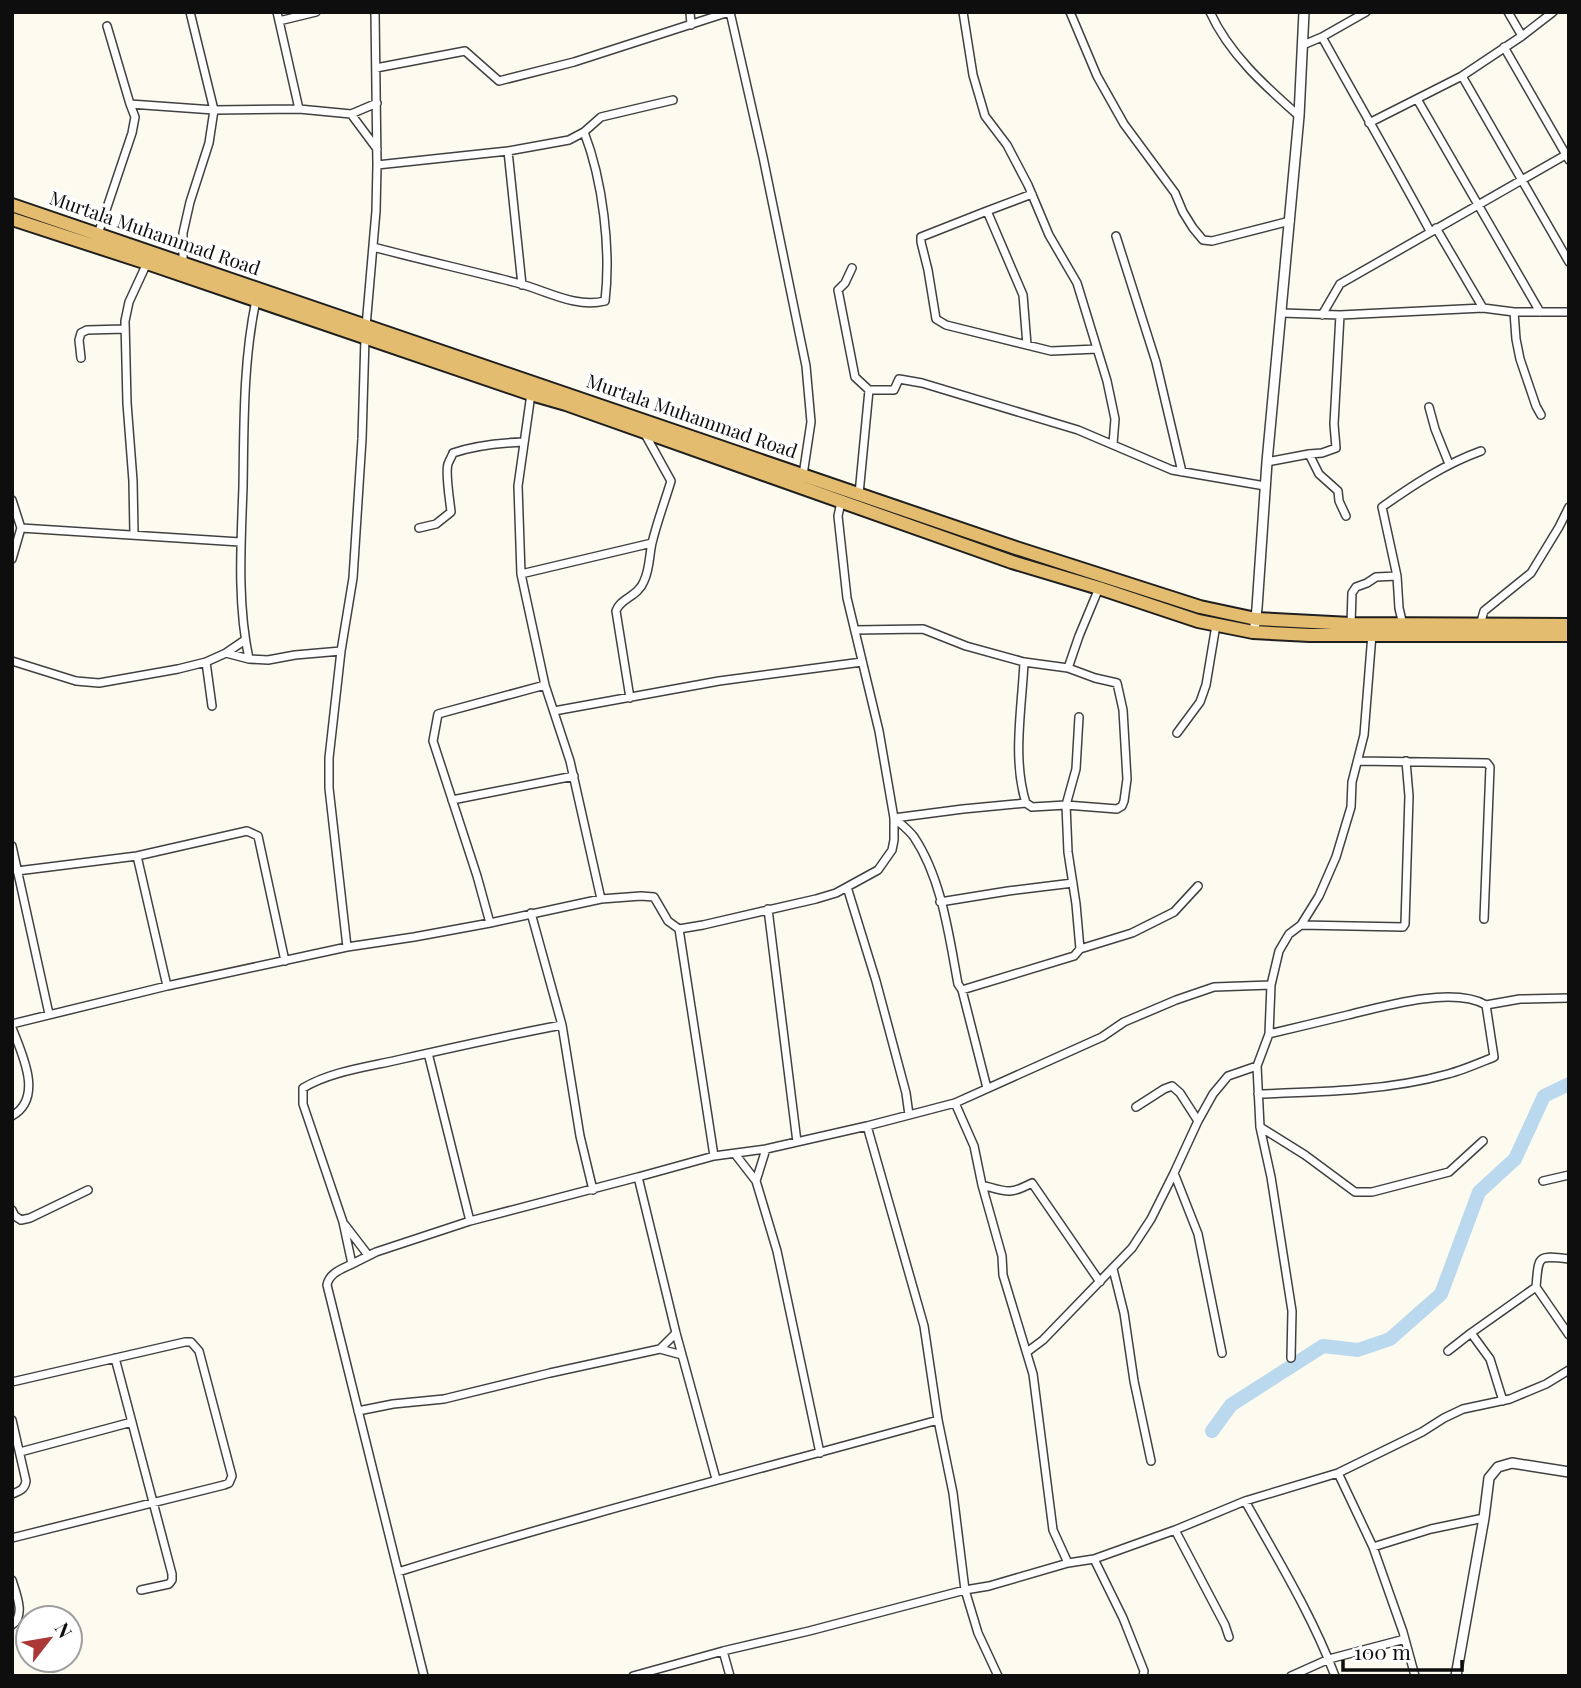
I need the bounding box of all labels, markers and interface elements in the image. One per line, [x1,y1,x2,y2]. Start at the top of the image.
street label: Murtala Muhammad Road [46,184,264,280]
street label: Murtala Muhammad Road [583,367,801,463]
north arrow [14,1604,84,1674]
text: N [50,1617,79,1643]
scale bar [1343,1628,1462,1672]
text: 100 m [1354,1637,1411,1665]

